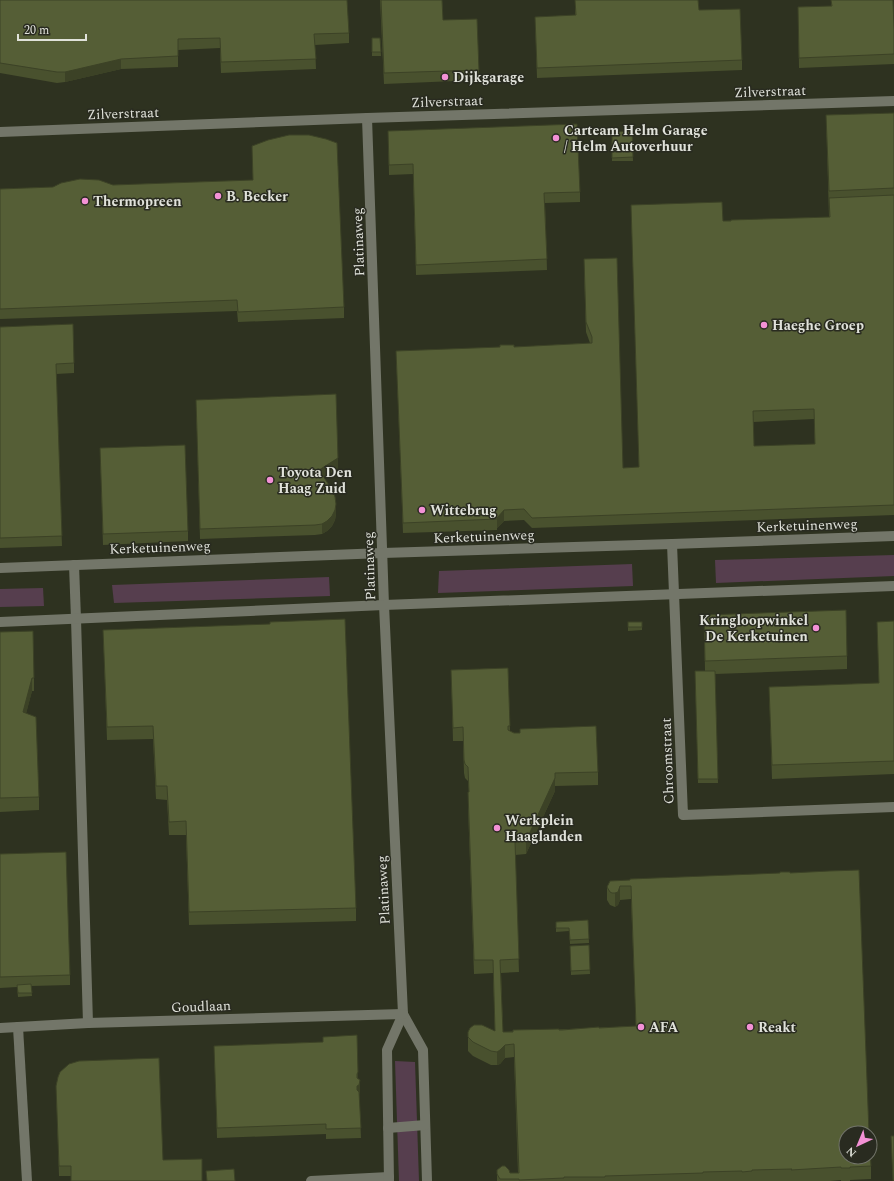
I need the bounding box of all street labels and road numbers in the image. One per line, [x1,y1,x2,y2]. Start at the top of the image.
street label: Zilverstraat [734,80,806,103]
street label: Zilverstraat [411,90,483,113]
street label: Zilverstraat [87,102,159,125]
street label: Platinaweg [347,207,370,277]
street label: Kerketuinenweg [756,513,858,538]
street label: Kerketuinenweg [433,524,535,549]
street label: Platinaweg [358,531,381,601]
street label: Kerketuinenweg [109,535,211,560]
street label: Chroomstraat [655,717,680,805]
street label: Platinaweg [371,855,396,925]
street label: Goudlaan [171,995,231,1018]

